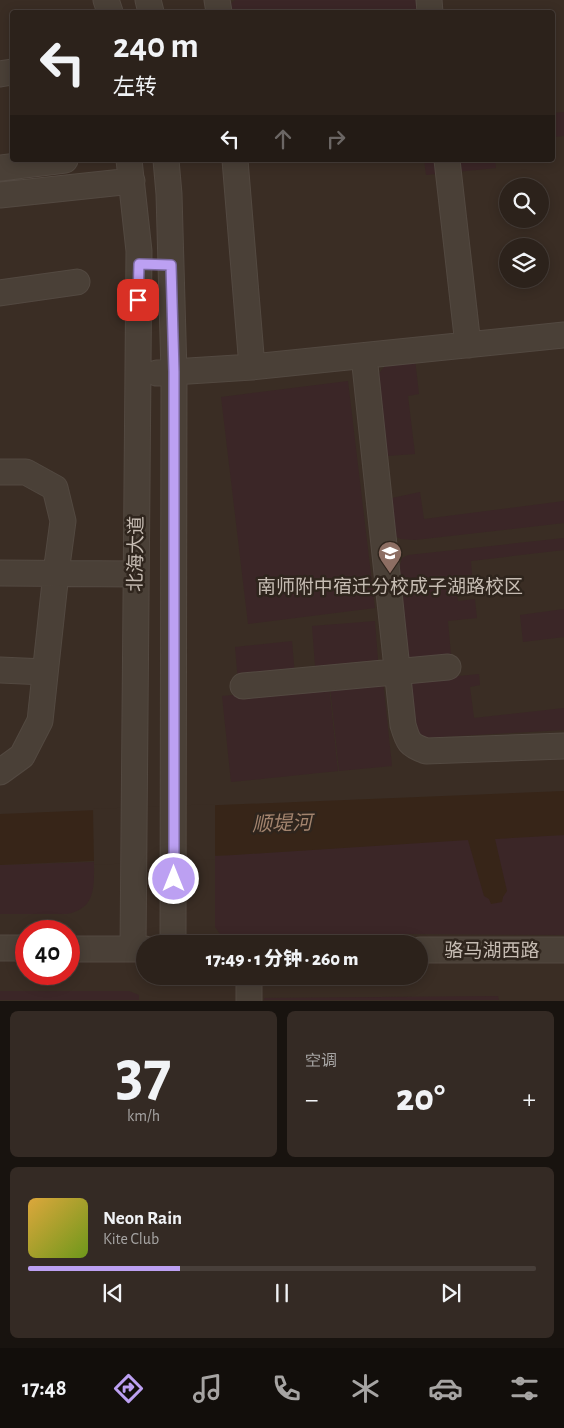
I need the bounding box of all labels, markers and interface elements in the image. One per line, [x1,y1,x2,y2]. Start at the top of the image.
text: 240 m [113,29,199,64]
icon: left [30,30,95,95]
text: 左转 [113,76,157,98]
icon: left [216,125,244,153]
icon: ahead [269,125,297,153]
icon: right [322,125,350,153]
map controls [499,178,549,288]
button: search [499,178,549,228]
button: layers [499,238,549,288]
pin [117,279,159,321]
icon: arrive [124,286,152,314]
street label: 北海大道 [124,516,147,592]
school or university icon: 南师附中宿迁分校成子湖路校区 [377,540,403,574]
place label: 南师附中宿迁分校成子湖路校区 [257,576,523,597]
water label: 顺堤河 [252,812,316,835]
position arrow [147,852,199,904]
speed limit sign: 40 [15,920,80,985]
street label: 骆马湖西路 [444,940,540,961]
text: 17:49 · 1 分钟 · 260 m [206,950,358,969]
text: 37 [115,1042,172,1107]
text: 空调 [305,1053,337,1069]
text: 20° [396,1080,445,1118]
text: − [305,1086,318,1114]
text: + [523,1086,536,1114]
text: km/h [127,1108,160,1124]
text: Neon Rain [103,1209,182,1228]
text: Kite Club [103,1231,159,1247]
icon: previous [99,1279,127,1307]
icon: pause [268,1279,296,1307]
icon: next [437,1279,465,1307]
icon: directions [111,1371,146,1406]
icon: music [190,1371,225,1406]
icon: phone [269,1371,304,1406]
icon: climate [348,1371,383,1406]
icon: car [428,1371,463,1406]
icon: filters [507,1371,542,1406]
text: 17:48 [22,1377,66,1399]

